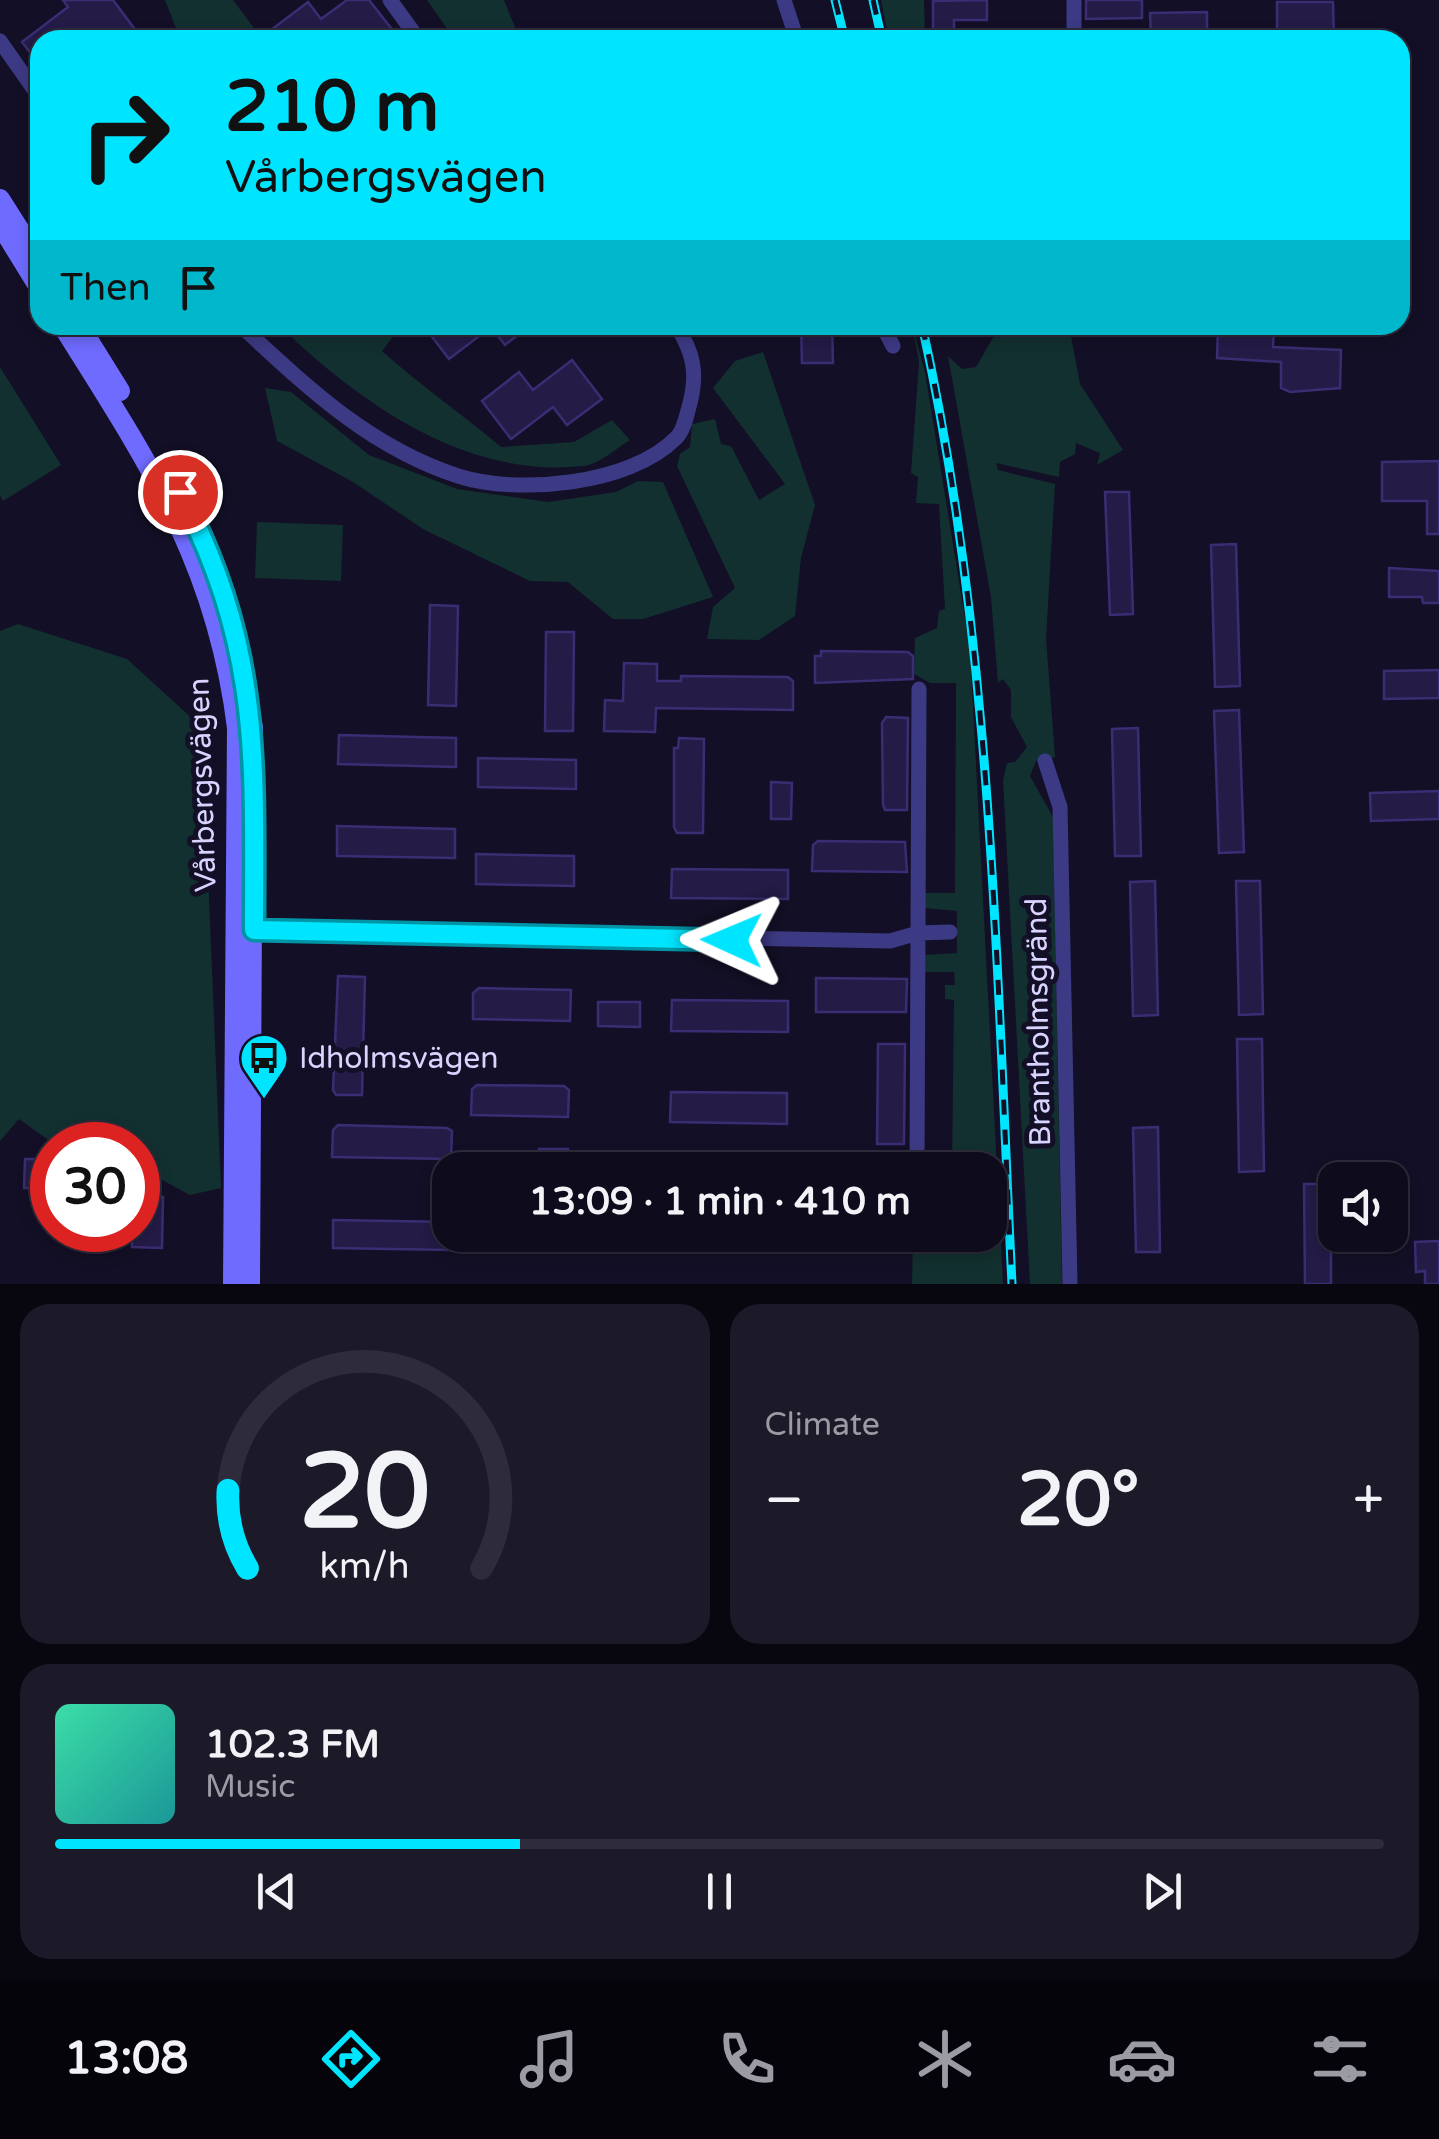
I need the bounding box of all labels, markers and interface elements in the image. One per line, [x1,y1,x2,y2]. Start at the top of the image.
text: 210 m [225,66,439,150]
icon: right [60,70,190,200]
text: Vårbergsvägen [225,151,547,205]
icon: arrive [171,260,226,315]
text: Then [60,265,151,311]
pin [138,450,223,535]
icon: arrive [153,465,208,520]
street label: Vårbergsvägen [180,677,225,893]
position arrow [680,888,784,992]
street label: Brantholmsgränd [1018,897,1059,1147]
bus stop icon: Idholmsvägen [238,1032,290,1100]
place label: Idholmsvägen [299,1040,499,1077]
speed limit sign: 30 [30,1122,160,1252]
map controls [1318,1162,1408,1252]
button: sound [1318,1162,1408,1252]
text: 13:09 · 1 min · 410 m [528,1179,911,1225]
text: Climate [765,1406,880,1444]
text: 20 [299,1431,430,1556]
text: 20° [1017,1455,1140,1545]
text: − [765,1468,804,1534]
text: + [1353,1468,1384,1534]
text: km/h [320,1545,410,1588]
text: 102.3 FM [205,1722,380,1768]
text: Music [205,1768,295,1806]
icon: previous [249,1864,304,1919]
icon: pause [692,1864,747,1919]
icon: next [1135,1864,1190,1919]
icon: directions [316,2024,386,2094]
icon: music [514,2024,584,2094]
icon: phone [712,2024,782,2094]
icon: climate [910,2024,980,2094]
icon: car [1107,2024,1177,2094]
icon: filters [1305,2024,1375,2094]
text: 13:08 [64,2032,189,2086]

